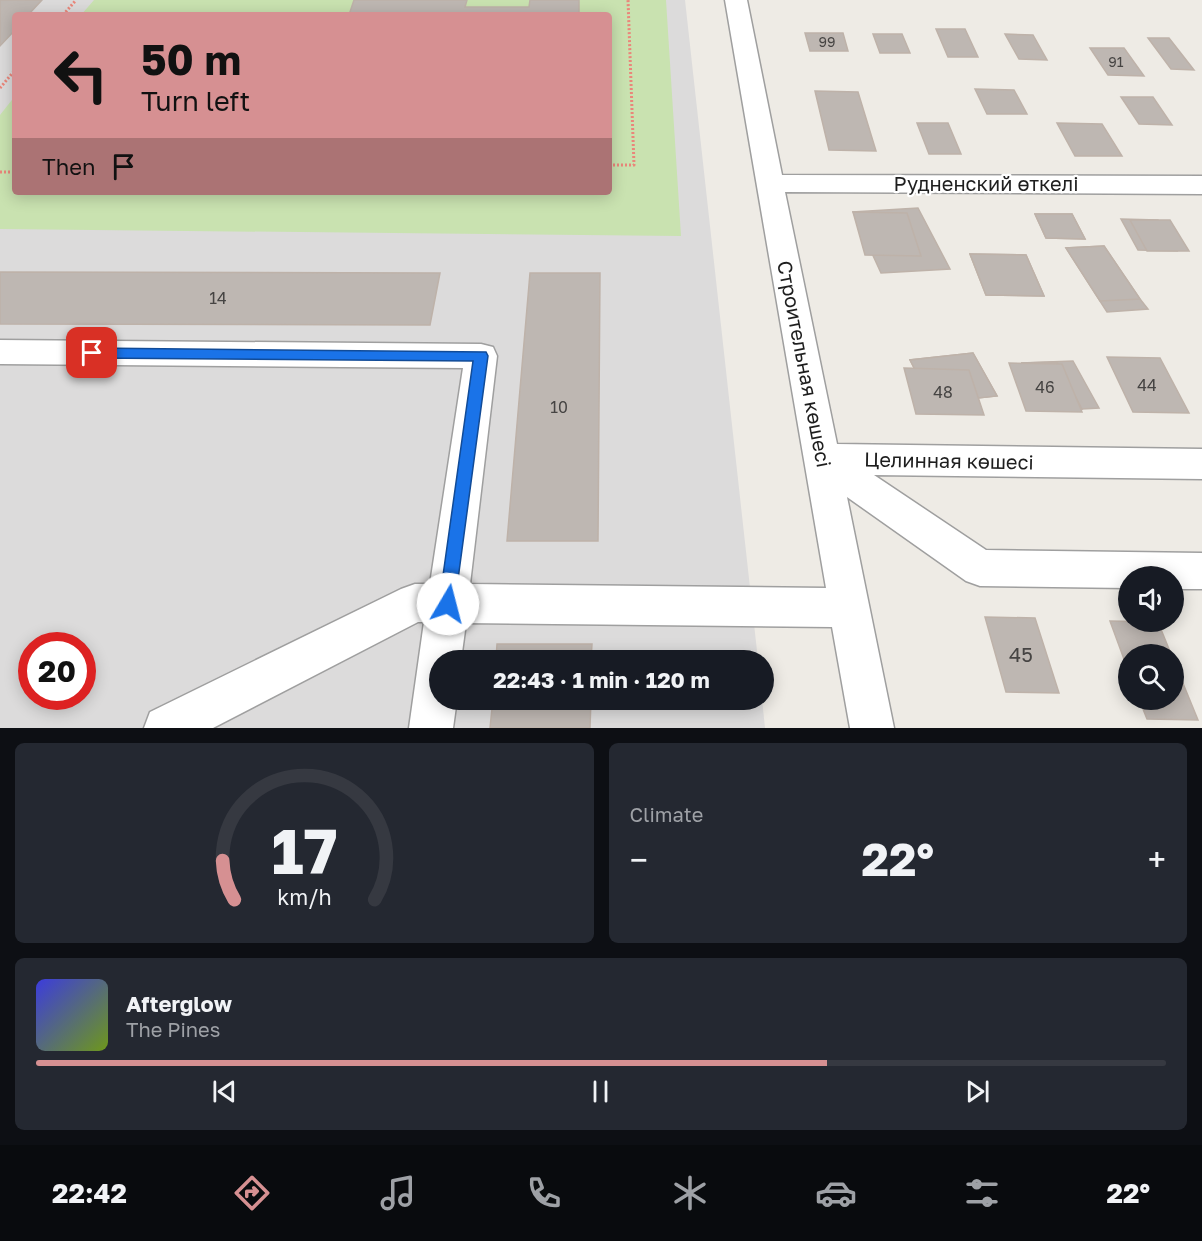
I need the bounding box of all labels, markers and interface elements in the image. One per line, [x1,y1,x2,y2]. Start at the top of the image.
house number: 99 [819,33,835,50]
text: 50 m [141,34,241,84]
icon: left [42,36,120,114]
house number: 91 [1108,53,1124,70]
text: Turn left [141,85,250,117]
icon: arrive [107,150,140,183]
text: Then [42,153,95,180]
street label: Рудненский өткелі [893,171,1079,195]
street label: Строительная көшесі [773,258,837,469]
house number: 14 [209,288,227,308]
pin [66,327,117,378]
icon: arrive [75,336,108,369]
house number: 44 [1137,375,1157,395]
house number: 46 [1035,377,1055,397]
house number: 48 [933,382,953,402]
house number: 10 [550,397,568,417]
street label: Целинная көшесі [864,447,1034,473]
map controls [1118,566,1184,710]
button: sound [1118,566,1184,632]
position arrow [416,572,480,636]
speed limit sign: 20 [18,632,96,710]
house number: 45 [1009,642,1033,666]
button: search [1118,644,1184,710]
text: 22:43 · 1 min · 120 m [493,666,710,693]
text: Climate [630,802,703,826]
text: 17 [271,813,337,888]
text: 22° [862,832,934,886]
text: − [630,840,648,879]
text: + [1148,840,1166,879]
text: km/h [277,884,332,910]
text: Afterglow [126,990,232,1017]
text: The Pines [126,1017,220,1041]
icon: previous [208,1075,241,1108]
icon: pause [584,1075,617,1108]
icon: next [961,1075,994,1108]
icon: directions [231,1172,273,1214]
icon: music [377,1172,419,1214]
icon: phone [523,1172,565,1214]
icon: climate [669,1172,711,1214]
icon: car [815,1172,857,1214]
icon: filters [961,1172,1003,1214]
text: 22:42 [52,1177,127,1209]
text: 22° [1106,1177,1150,1209]

